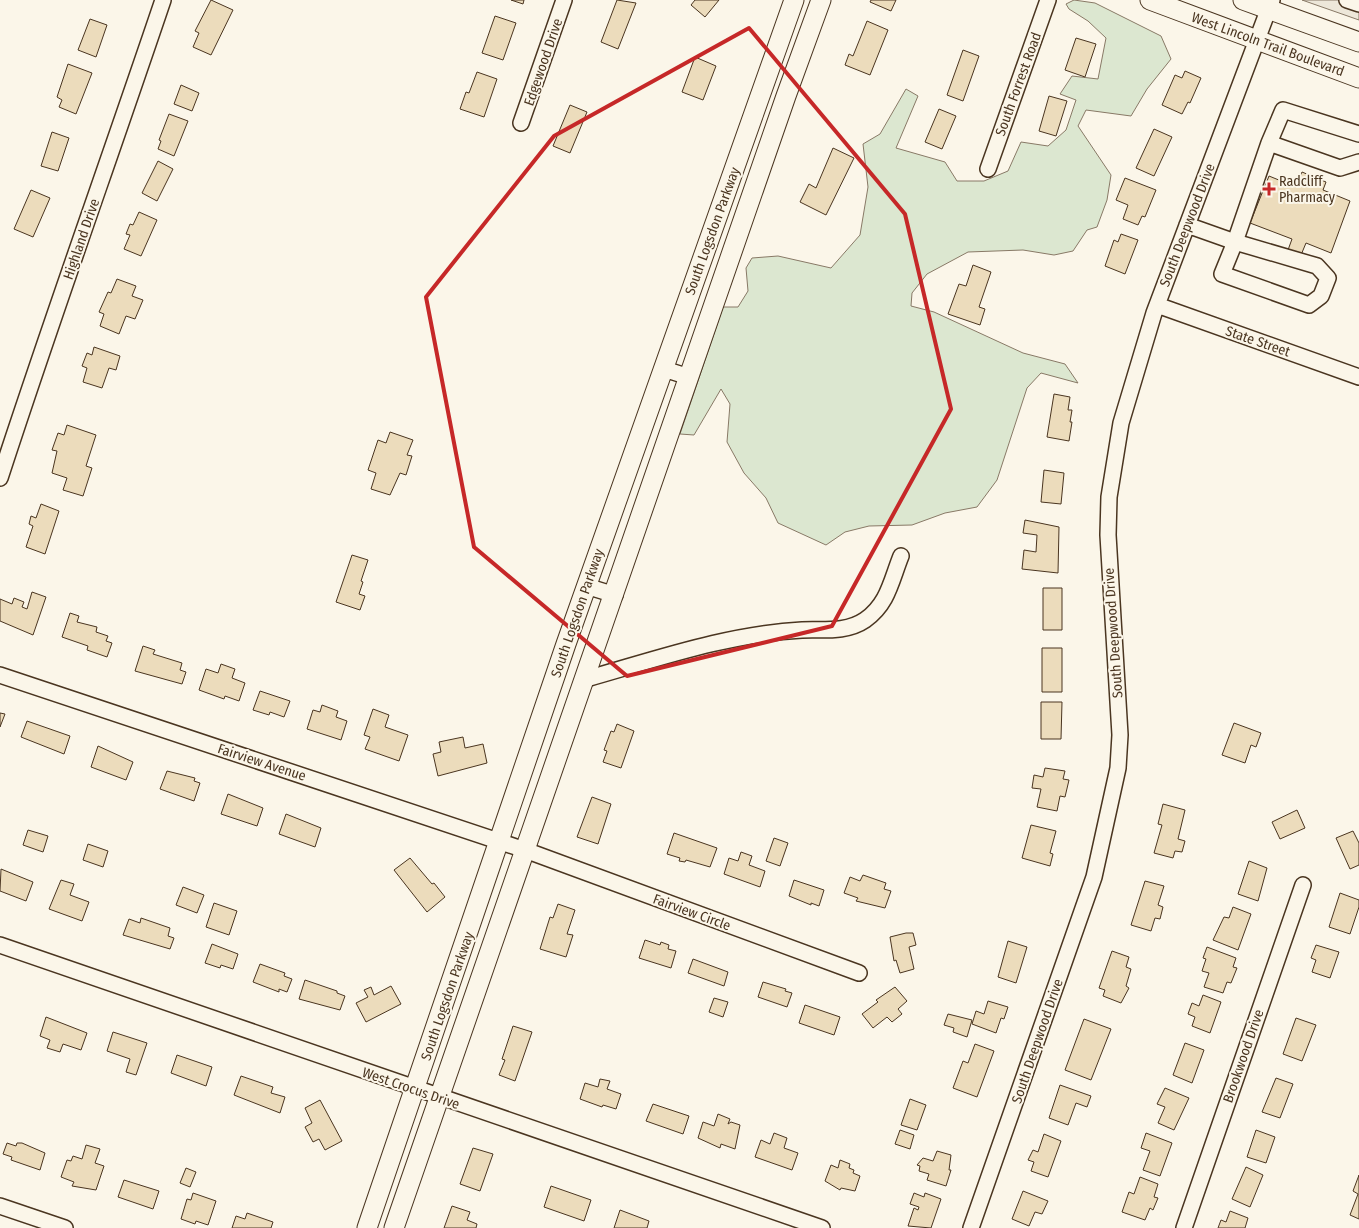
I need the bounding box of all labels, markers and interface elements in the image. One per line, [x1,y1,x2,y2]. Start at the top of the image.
street label: West Lincoln Trail Boulevard [1189,9,1347,80]
street label: Edgewood Drive [521,16,566,108]
street label: South Forrest Road [992,30,1045,138]
street label: South Deepwood Drive [1156,161,1219,289]
street label: South Logsdon Parkway [681,164,744,297]
place label: Radcliff Pharmacy [1279,173,1336,206]
marker: Radcliff Pharmacy [1263,183,1275,195]
street label: Highland Drive [60,196,103,282]
street label: State Street [1223,322,1293,361]
street label: South Logsdon Parkway [547,546,608,680]
street label: South Deepwood Drive [1100,567,1127,699]
street label: Fairview Avenue [216,740,308,785]
street label: Fairview Circle [651,891,733,934]
street label: South Logsdon Parkway [417,929,478,1063]
street label: South Deepwood Drive [1008,977,1067,1106]
street label: Brookwood Drive [1220,1007,1267,1105]
street label: West Crocus Drive [360,1064,462,1113]

